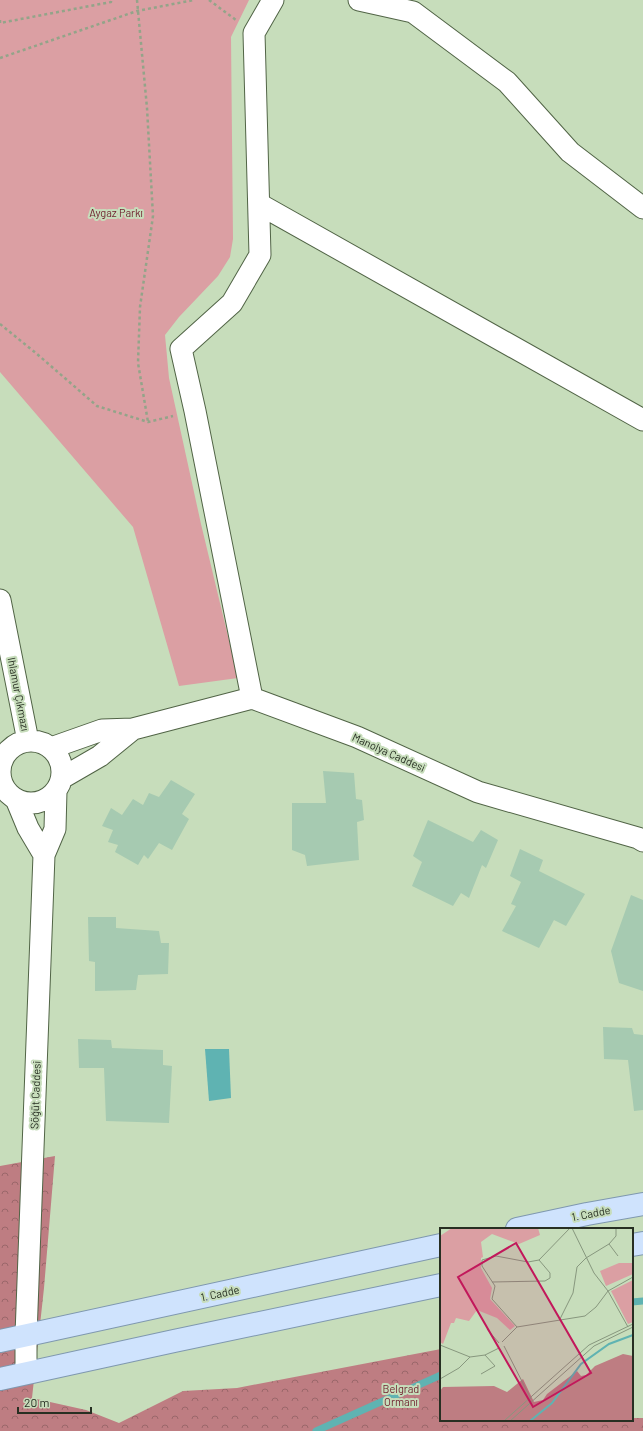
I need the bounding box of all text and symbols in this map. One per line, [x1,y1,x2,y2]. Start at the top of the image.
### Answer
park label: Aygaz Parkı [89,206,143,219]
street label: Ihlamur Çıkmazı [6,656,32,732]
street label: Manolya Caddesi [350,730,428,774]
street label: Söğüt Caddesi [27,1060,43,1129]
street label: 1. Cadde [571,1203,612,1223]
inset map [440,1228,633,1421]
street label: 1. Cadde [199,1283,241,1303]
park label: Belgrad Ormanı [383,1382,419,1408]
scale bar [18,1389,91,1415]
text: 20 m [24,1395,50,1409]

